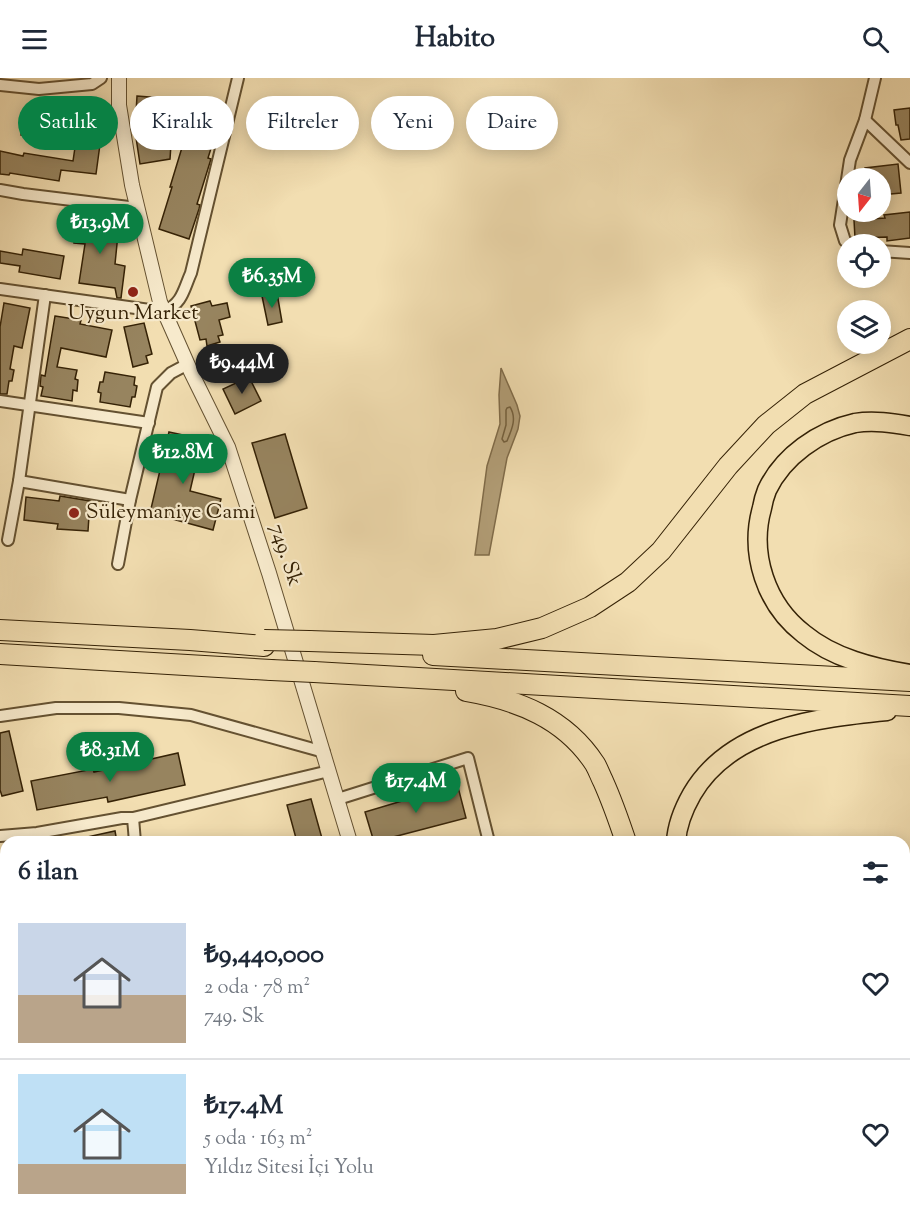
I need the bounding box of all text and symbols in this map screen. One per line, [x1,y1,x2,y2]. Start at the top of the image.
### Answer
text: Habito [415,20,495,59]
icon: menu [18,23,51,56]
icon: search [859,23,892,56]
chip: Satılık [18,96,118,150]
chip: Kiralık [130,96,234,150]
chip: Filtreler [246,96,359,150]
chip: Yeni [371,96,454,150]
chip: Daire [466,96,558,150]
north arrow [837,168,891,222]
map controls [837,168,891,354]
pin: ₺13.9M [51,204,149,255]
text: ₺13.9M [70,209,130,238]
button: locate [837,234,891,288]
pin: ₺6.35M [223,258,321,309]
text: ₺6.35M [242,263,302,292]
marker: Uygun Market [126,285,140,299]
place label: Uygun Market [68,299,198,329]
button: layers [837,300,891,354]
pin: ₺9.44M [193,344,291,395]
text: ₺9.44M [210,349,274,378]
pin: ₺12.8M [134,434,232,485]
text: ₺12.8M [153,439,213,468]
place label: Süleymaniye Cami [86,498,256,528]
marker: Süleymaniye Cami [67,506,81,520]
street label: 749. Sk [261,520,309,590]
pin: ₺8.31M [61,732,159,783]
text: ₺8.31M [80,737,140,766]
pin: ₺17.4M [367,763,465,814]
text: ₺17.4M [386,768,446,797]
text: 6 ilan [18,854,78,891]
icon: filters [859,856,892,889]
text: ₺9,440,000 [204,937,324,974]
icon: home [66,947,138,1019]
icon: heart [859,967,892,1000]
text: 2 oda · 78 m² [204,974,310,1003]
text: 749. Sk [204,1003,265,1032]
text: ₺17.4M [204,1088,283,1125]
icon: home [66,1098,138,1170]
icon: heart [859,1118,892,1151]
text: 5 oda · 163 m² [204,1125,312,1154]
text: Yıldız Sitesi İçi Yolu [204,1154,374,1183]

